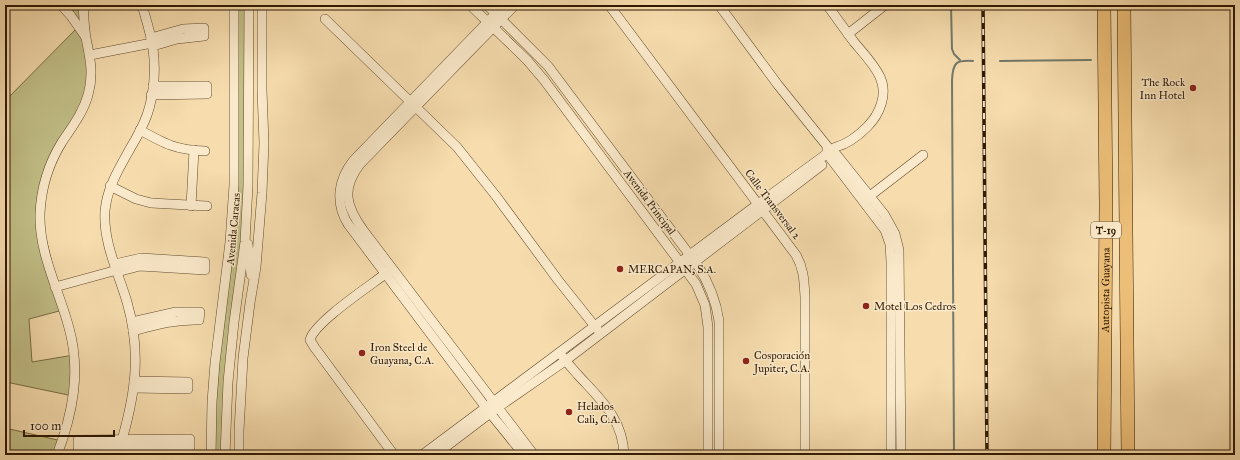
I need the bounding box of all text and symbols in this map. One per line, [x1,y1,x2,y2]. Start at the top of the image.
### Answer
place label: The Rock Inn Hotel [1140,76,1186,102]
marker: The Rock Inn Hotel [1188,83,1198,93]
street label: Avenida Principal [620,166,678,237]
street label: Calle Transversal 2 [742,167,804,242]
street label: Avenida Caracas [224,192,243,267]
road number: T-19 [1091,222,1121,238]
street label: Autopista Guayana [1099,247,1113,334]
place label: MERCAPAN, S.A. [628,263,716,276]
marker: MERCAPAN, S.A. [615,264,625,274]
place label: Motel Los Cedros [874,300,956,313]
marker: Motel Los Cedros [861,301,871,311]
place label: Iron Steel de Guayana, C.A. [370,341,434,367]
marker: Iron Steel de Guayana, C.A. [357,348,367,358]
place label: Cosporación Jupiter, C.A. [753,349,810,376]
marker: Cosporación Jupiter, C.A. [741,356,751,366]
place label: Helados Cali, C.A. [577,400,620,426]
marker: Helados Cali, C.A. [564,407,574,417]
scale bar [24,412,114,438]
text: 100 m [30,419,61,433]

